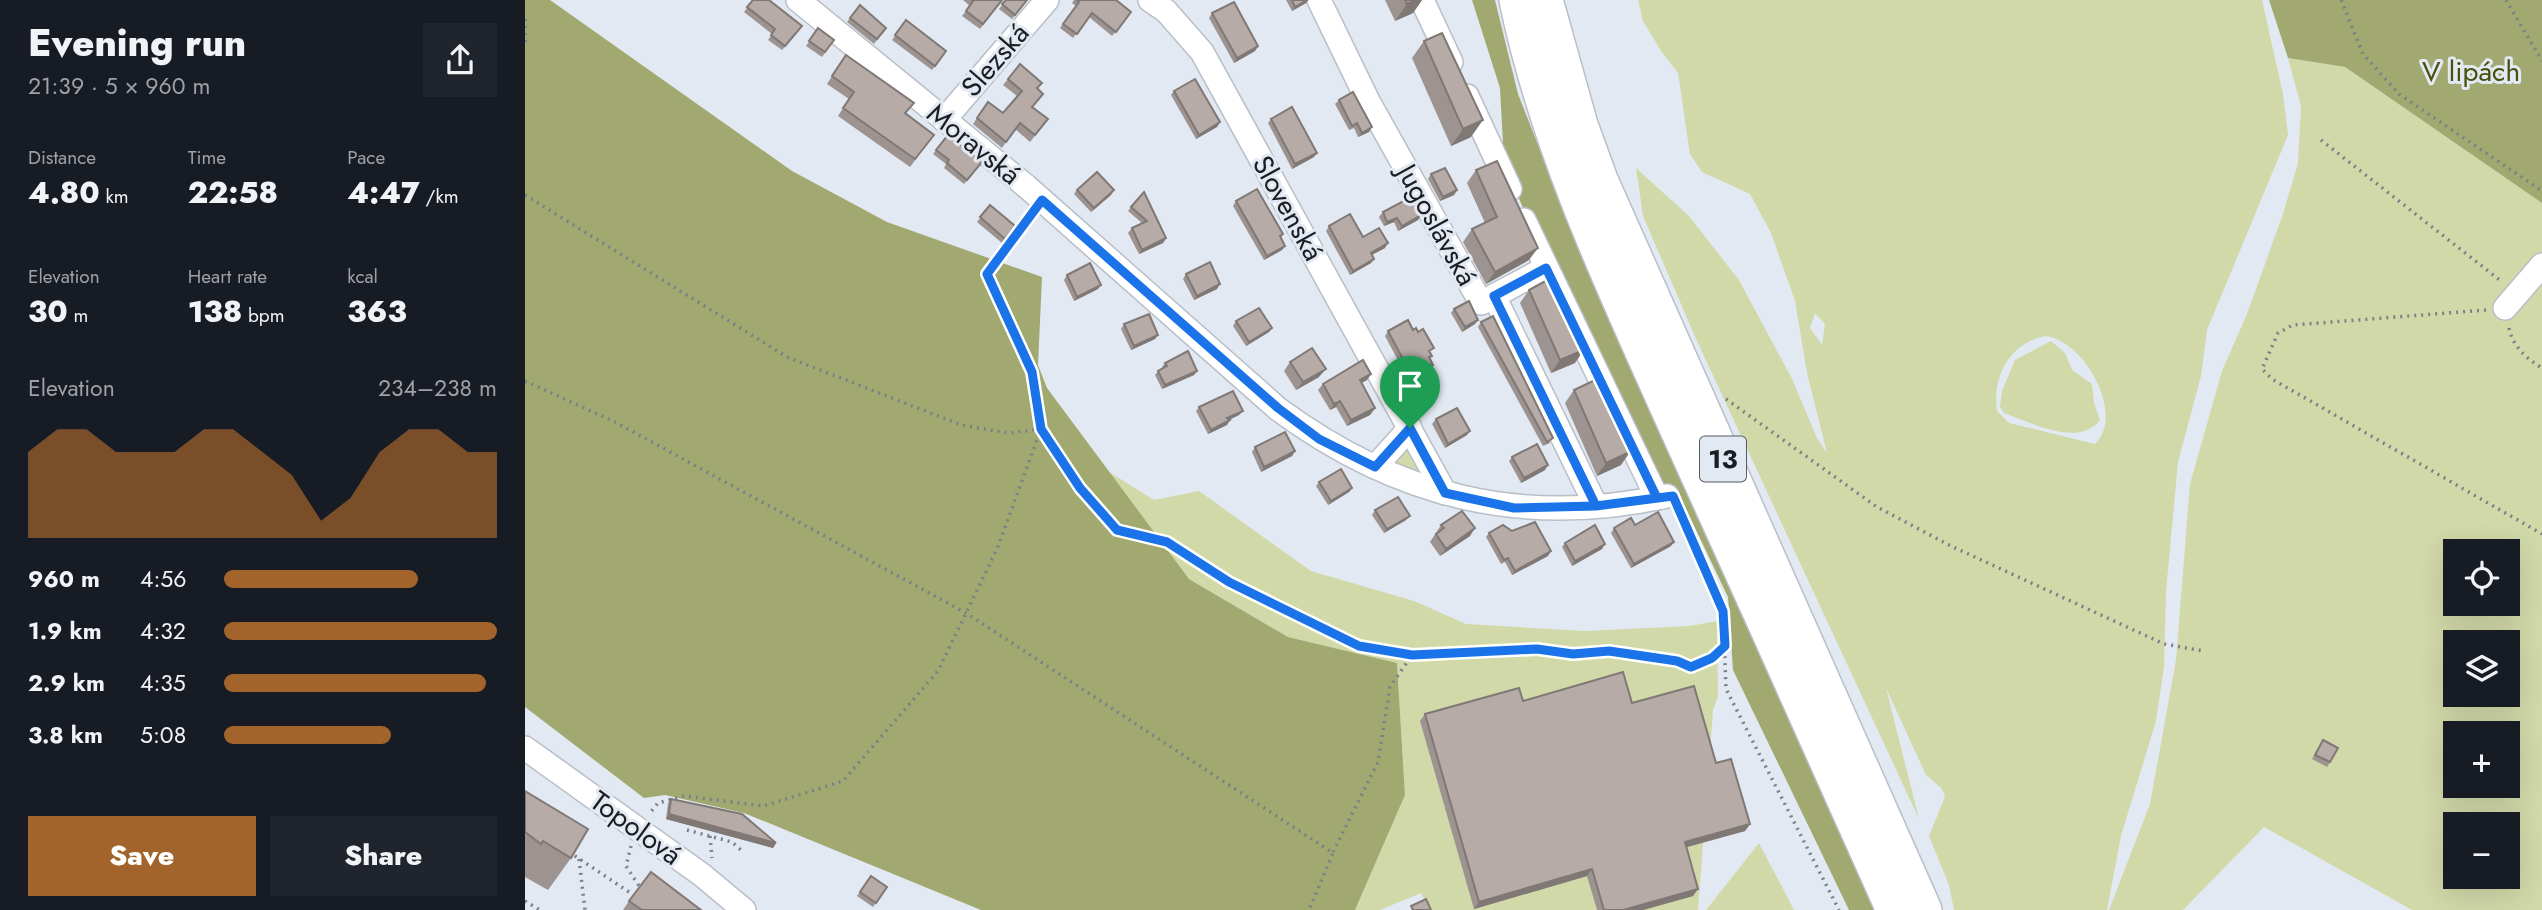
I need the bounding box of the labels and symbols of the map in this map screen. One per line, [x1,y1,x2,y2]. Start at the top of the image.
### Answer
street label: Slezská [951,14,1039,106]
park label: V lipách [2422,51,2520,92]
street label: Moravská [918,93,1030,195]
street label: Slovenská [1242,148,1334,268]
street label: Jugoslávská [1385,153,1487,293]
pin [1380,356,1440,428]
road number: 13 [1700,436,1746,481]
street label: Topolová [582,781,690,875]

